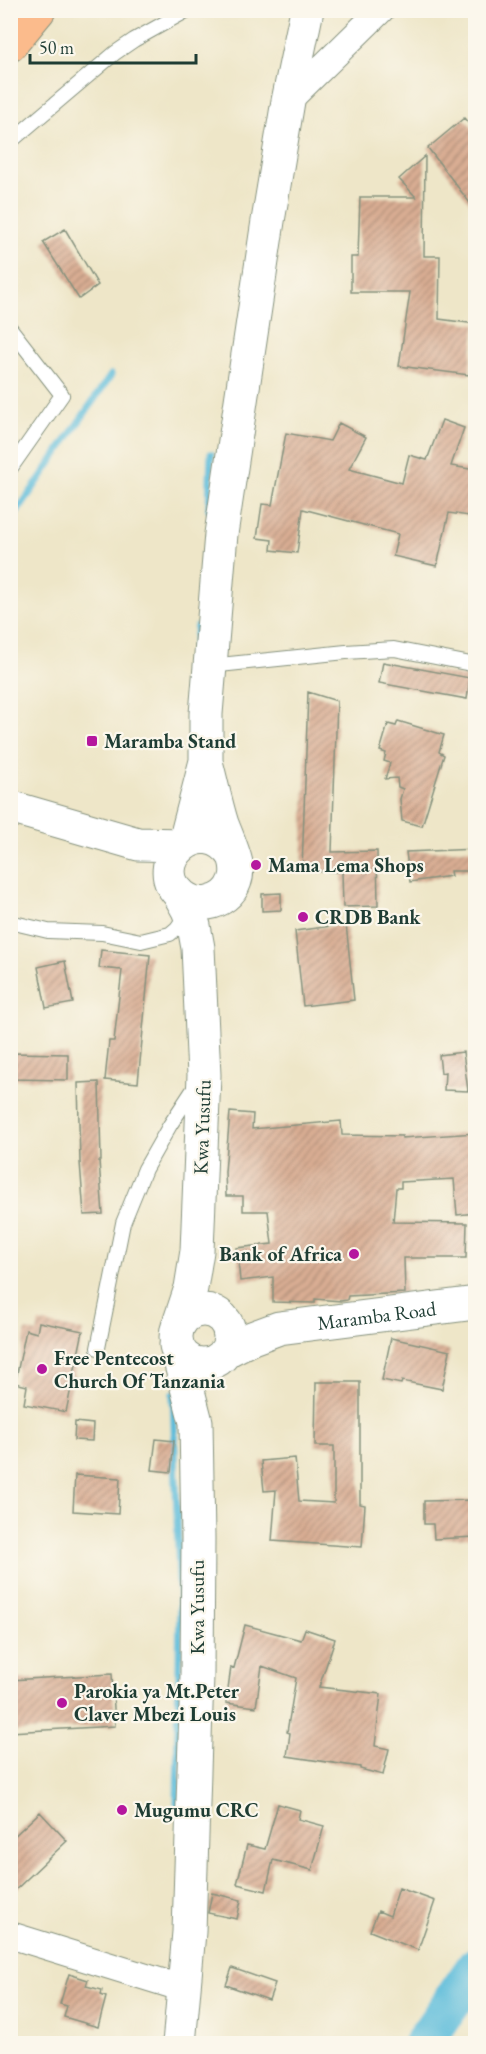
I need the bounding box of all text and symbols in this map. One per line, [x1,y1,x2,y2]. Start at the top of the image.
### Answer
scale bar [30,27,196,65]
text: 50 m [39,36,74,59]
place label: Maramba Stand [104,728,236,754]
marker: Maramba Stand [85,734,99,748]
place label: Mama Lema Shops [268,852,424,878]
marker: Mama Lema Shops [249,858,263,872]
place label: CRDB Bank [315,904,422,930]
marker: CRDB Bank [296,910,310,924]
street label: Kwa Yusufu [187,1079,217,1175]
place label: Bank of Africa [219,1241,342,1267]
marker: Bank of Africa [347,1247,361,1261]
street label: Maramba Road [316,1295,438,1336]
place label: Free Pentecost Church Of Tanzania [54,1345,225,1394]
marker: Free Pentecost Church Of Tanzania [35,1362,49,1376]
street label: Kwa Yusufu [184,1559,210,1655]
place label: Parokia ya Mt.Peter Claver Mbezi Louis [74,1678,240,1727]
marker: Parokia ya Mt.Peter Claver Mbezi Louis [55,1696,69,1710]
place label: Mugumu CRC [134,1797,259,1823]
marker: Mugumu CRC [115,1803,129,1817]

